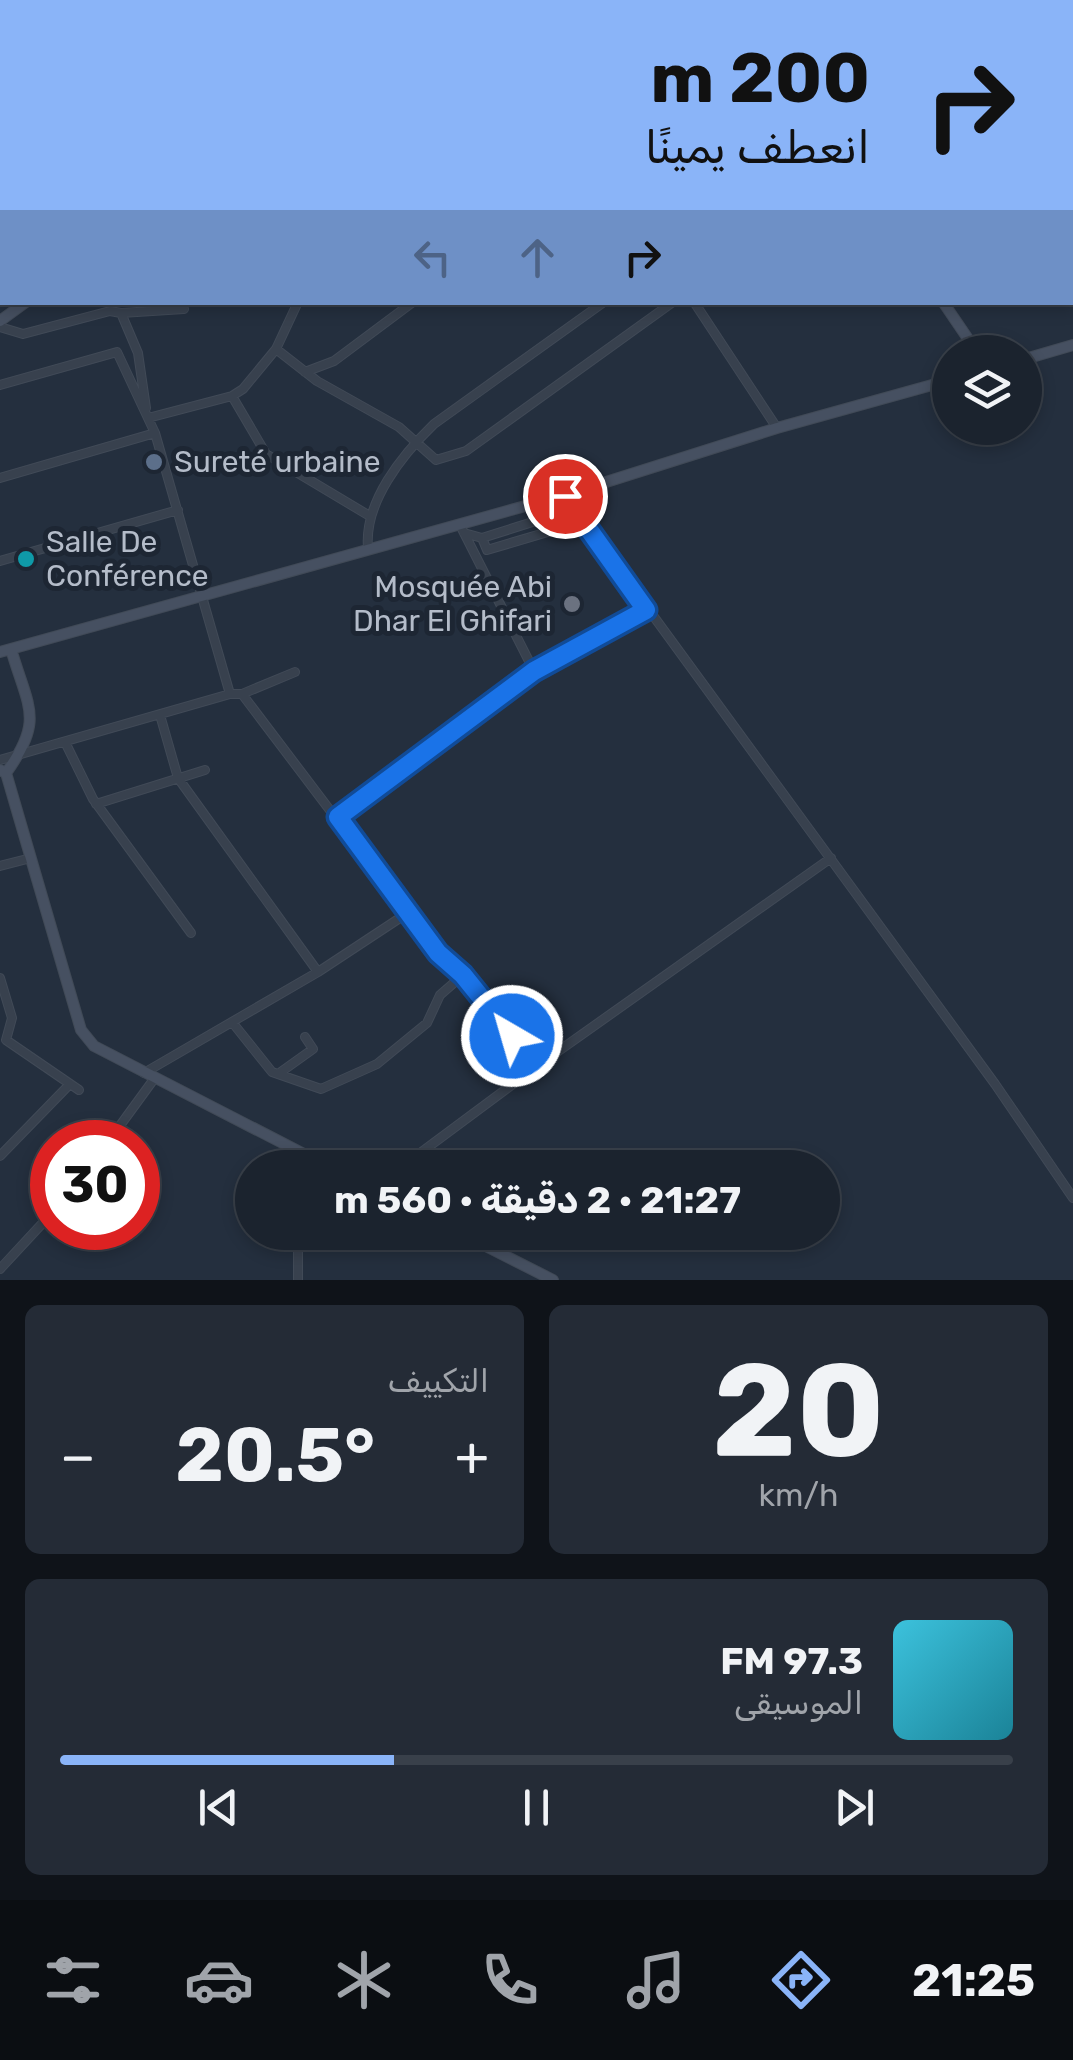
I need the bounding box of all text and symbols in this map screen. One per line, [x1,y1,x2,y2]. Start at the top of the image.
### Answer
text: 200 m [650,37,870,120]
icon: right [905,40,1035,170]
text: انعطف يمينًا [645,121,870,174]
icon: left [405,230,460,285]
icon: ahead [510,230,565,285]
icon: right [615,230,670,285]
map controls [932,335,1042,445]
button: layers [932,335,1042,445]
place label: Sureté urbaine [174,444,381,480]
marker: Sureté urbaine [143,451,165,473]
pin [523,454,608,539]
icon: arrive [538,469,593,524]
place label: Salle De Conférence [46,524,209,594]
marker: Salle De Conférence [15,548,37,570]
place label: Mosquée Abi Dhar El Ghifari [353,569,552,639]
marker: Mosquée Abi Dhar El Ghifari [561,593,583,615]
position arrow [460,984,564,1088]
speed limit sign: 30 [30,1120,160,1250]
text: 21:27 · 2 دقيقة · 560 m [334,1177,741,1223]
text: 20 [712,1333,885,1488]
text: التكييف [387,1362,489,1400]
text: 20.5° [175,1411,375,1500]
text: − [60,1424,96,1489]
text: + [455,1424,489,1489]
text: km/h [759,1476,838,1514]
text: 97.3 FM [720,1638,863,1684]
text: الموسيقى [734,1684,863,1722]
icon: previous [191,1780,246,1835]
icon: pause [509,1780,564,1835]
icon: next [827,1780,882,1835]
icon: filters [38,1945,108,2015]
icon: car [184,1945,254,2015]
icon: climate [329,1945,399,2015]
icon: phone [475,1945,545,2015]
icon: music [621,1945,691,2015]
icon: directions [766,1945,836,2015]
text: 21:25 [912,1954,1035,2007]

